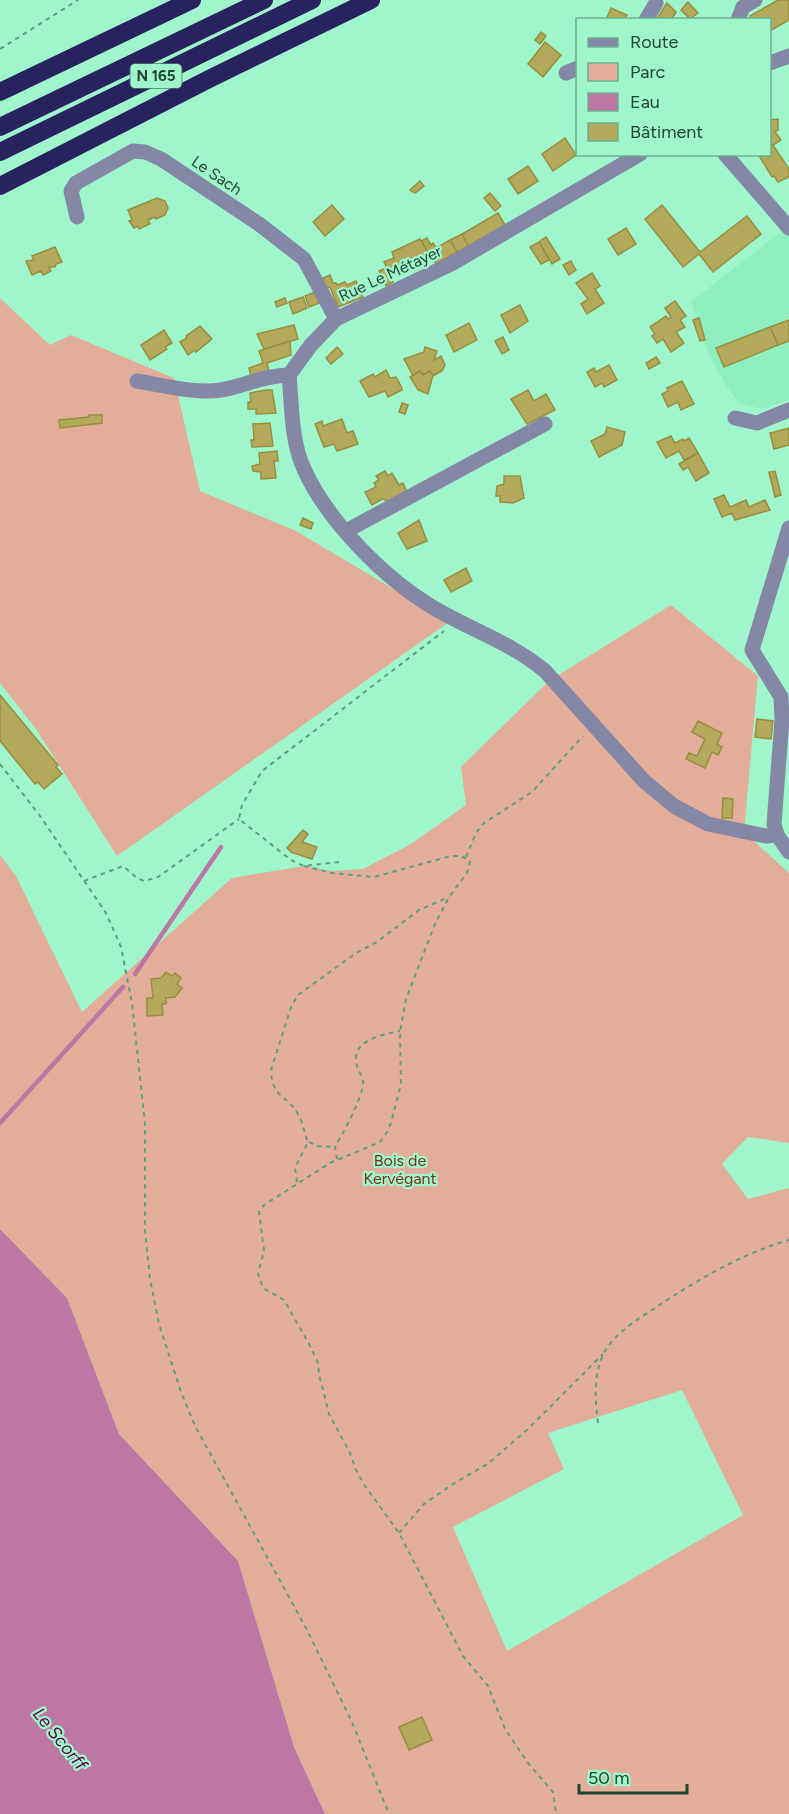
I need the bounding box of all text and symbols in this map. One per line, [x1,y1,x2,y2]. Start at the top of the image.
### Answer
legend [576,18,771,156]
text: Route [630,31,679,53]
text: Parc [630,61,666,83]
road number: N 165 [130,64,182,88]
text: Eau [630,91,660,113]
text: Bâtiment [630,121,703,143]
street label: Le Sach [188,152,246,199]
street label: Rue Le Métayer [336,241,445,306]
park label: Bois de Kervégant [363,1151,437,1188]
water label: Le Scorff [28,1703,93,1776]
scale bar [579,1757,687,1795]
text: 50 m [588,1767,630,1789]

